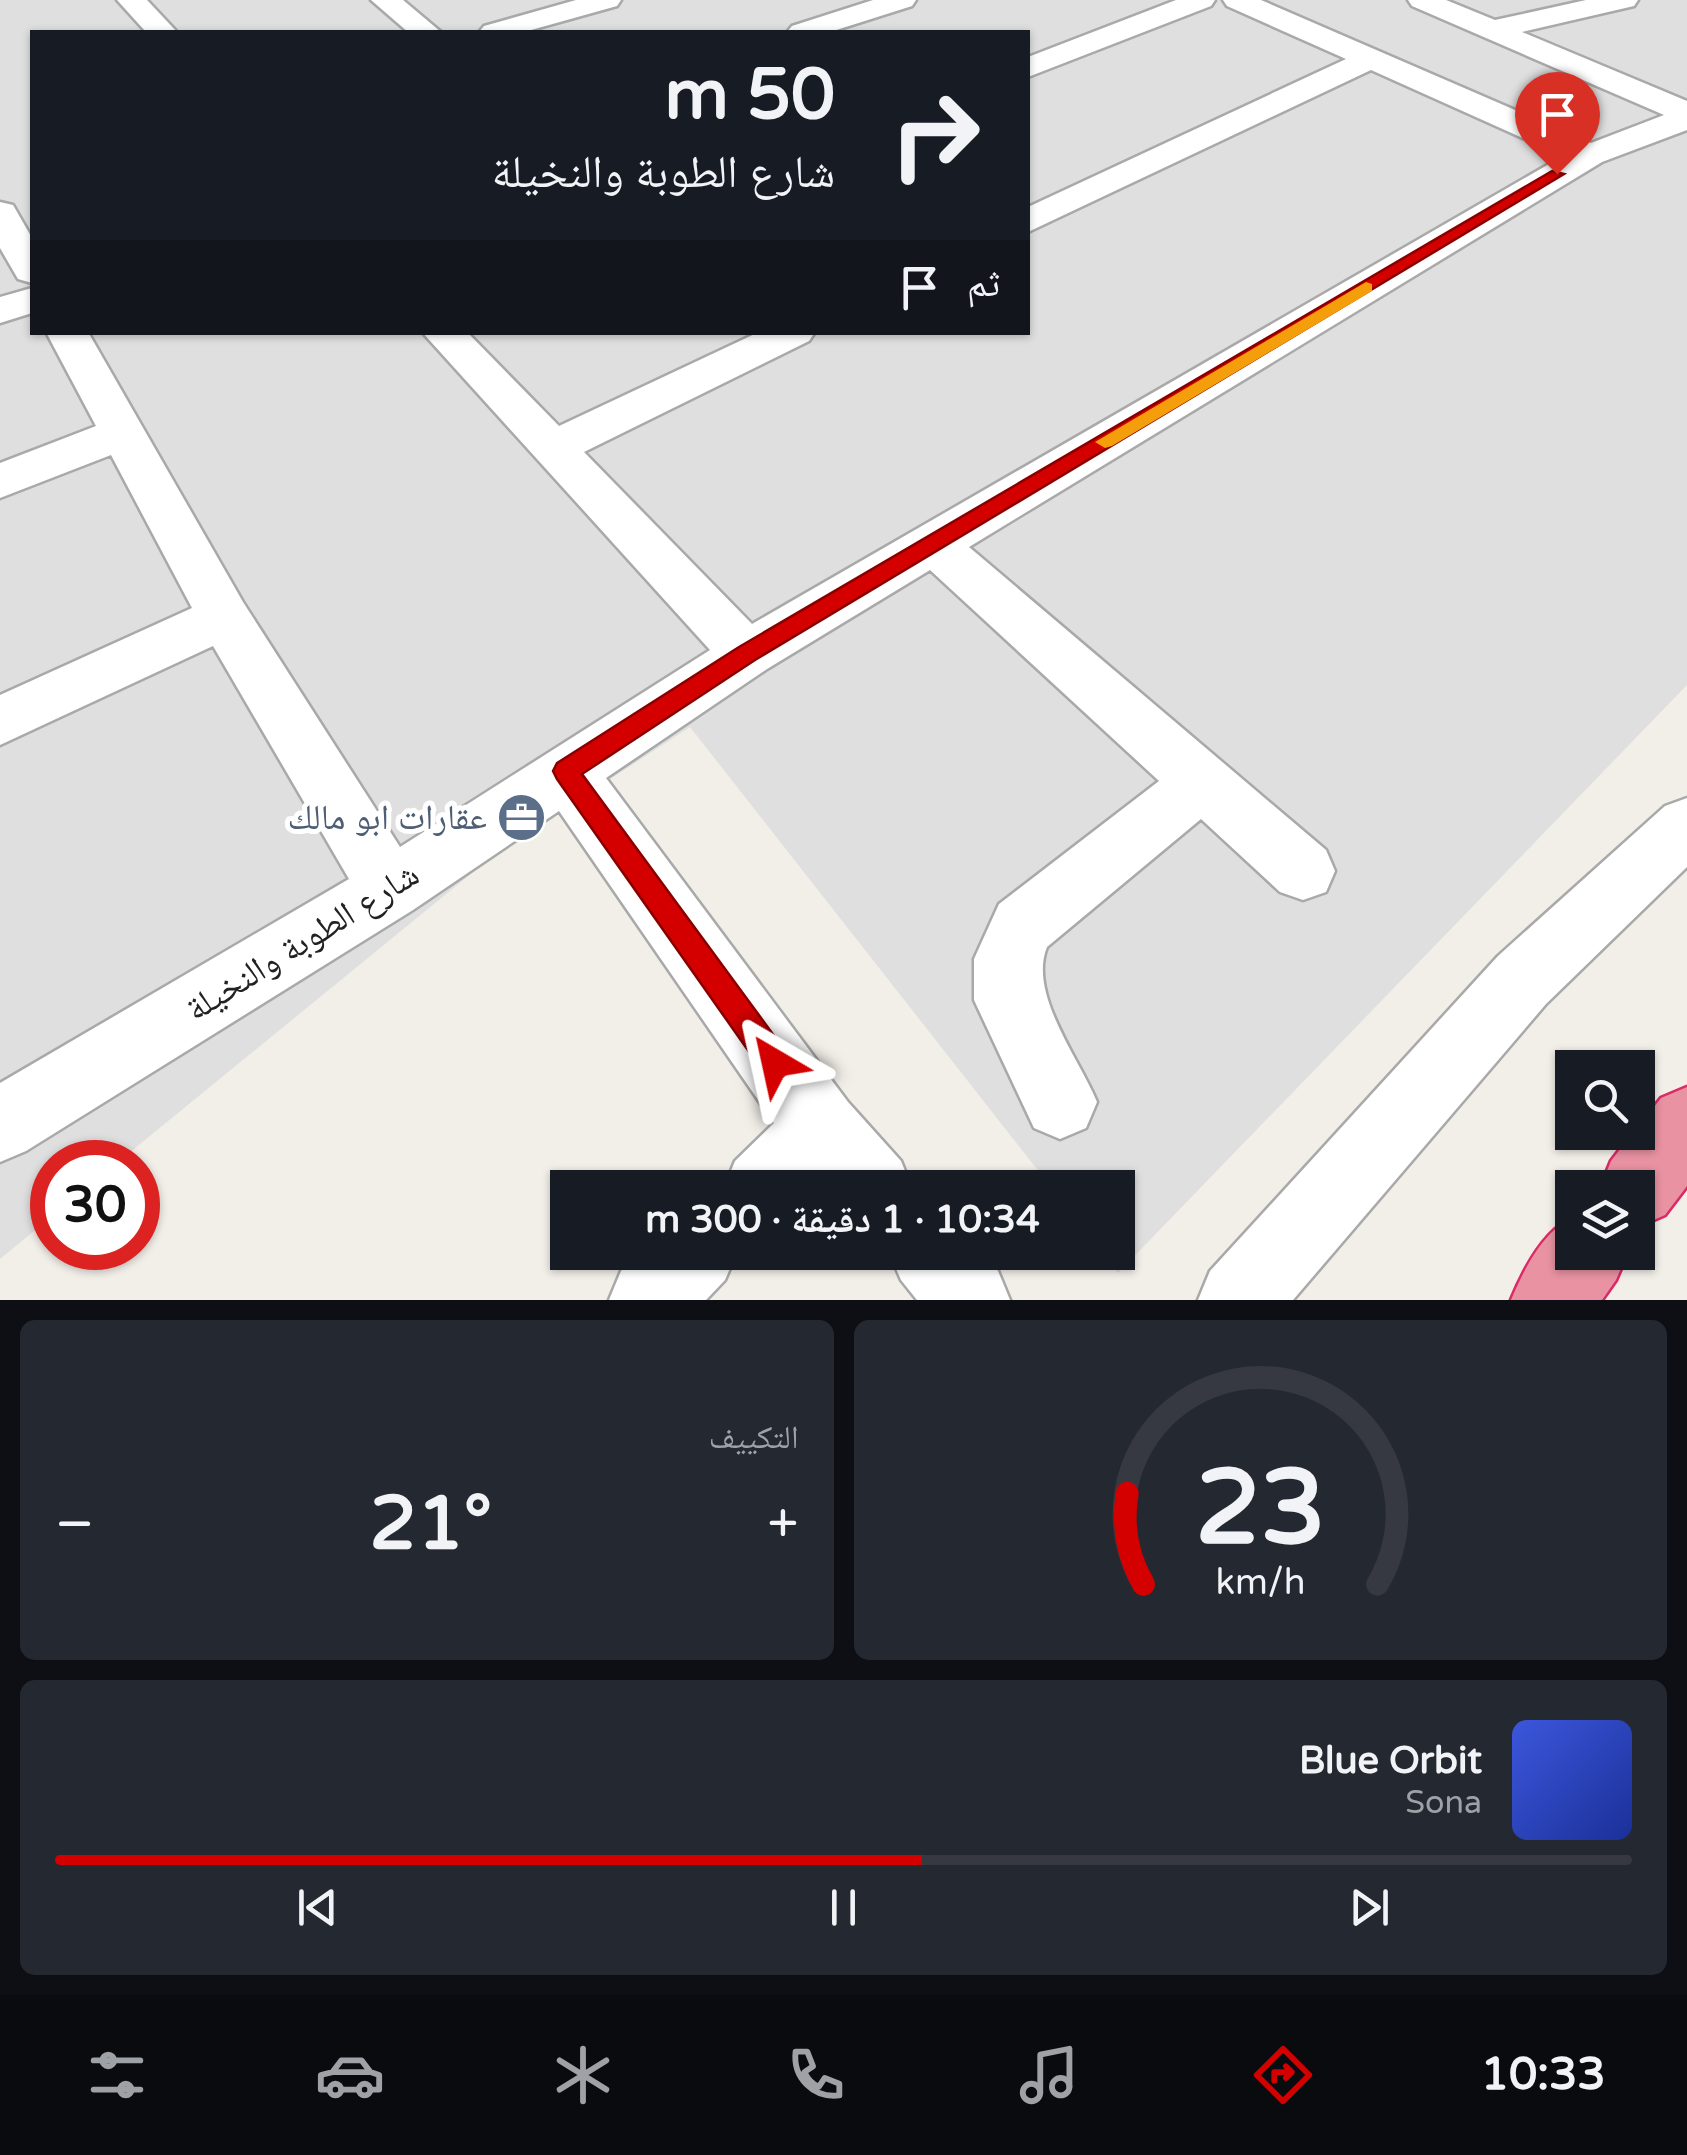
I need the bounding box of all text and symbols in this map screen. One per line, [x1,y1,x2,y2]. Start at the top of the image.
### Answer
text: 50 m [665,54,835,138]
icon: right [870,70,1000,200]
pin [1515,72,1600,175]
icon: arrive [1530,87,1585,142]
text: شارع الطوبة والنخيلة [492,146,835,200]
icon: arrive [892,260,947,315]
text: ثم [967,261,1000,307]
office icon: عقارات ابو مالك [496,791,548,843]
place label: عقارات ابو مالك [288,797,487,839]
street label: شارع الطوبة والنخيلة [178,853,427,1030]
position arrow [723,1011,827,1115]
map controls [1555,1050,1655,1270]
button: search [1555,1050,1655,1150]
speed limit sign: 30 [30,1140,160,1270]
button: layers [1555,1170,1655,1270]
text: 10:34 · 1 دقيقة · 300 m [645,1197,1040,1243]
text: التكييف [709,1419,799,1457]
text: 23 [1195,1447,1326,1572]
text: 21° [370,1479,492,1569]
text: − [55,1492,94,1558]
text: + [768,1492,799,1558]
text: km/h [1215,1561,1305,1604]
text: Blue Orbit [1299,1738,1482,1784]
text: Sona [1405,1784,1482,1822]
icon: previous [290,1880,345,1935]
icon: pause [816,1880,871,1935]
icon: next [1342,1880,1397,1935]
icon: filters [82,2040,152,2110]
icon: car [315,2040,385,2110]
icon: climate [548,2040,618,2110]
icon: phone [781,2040,851,2110]
icon: music [1014,2040,1084,2110]
icon: directions [1248,2040,1318,2110]
text: 10:33 [1481,2048,1605,2102]

